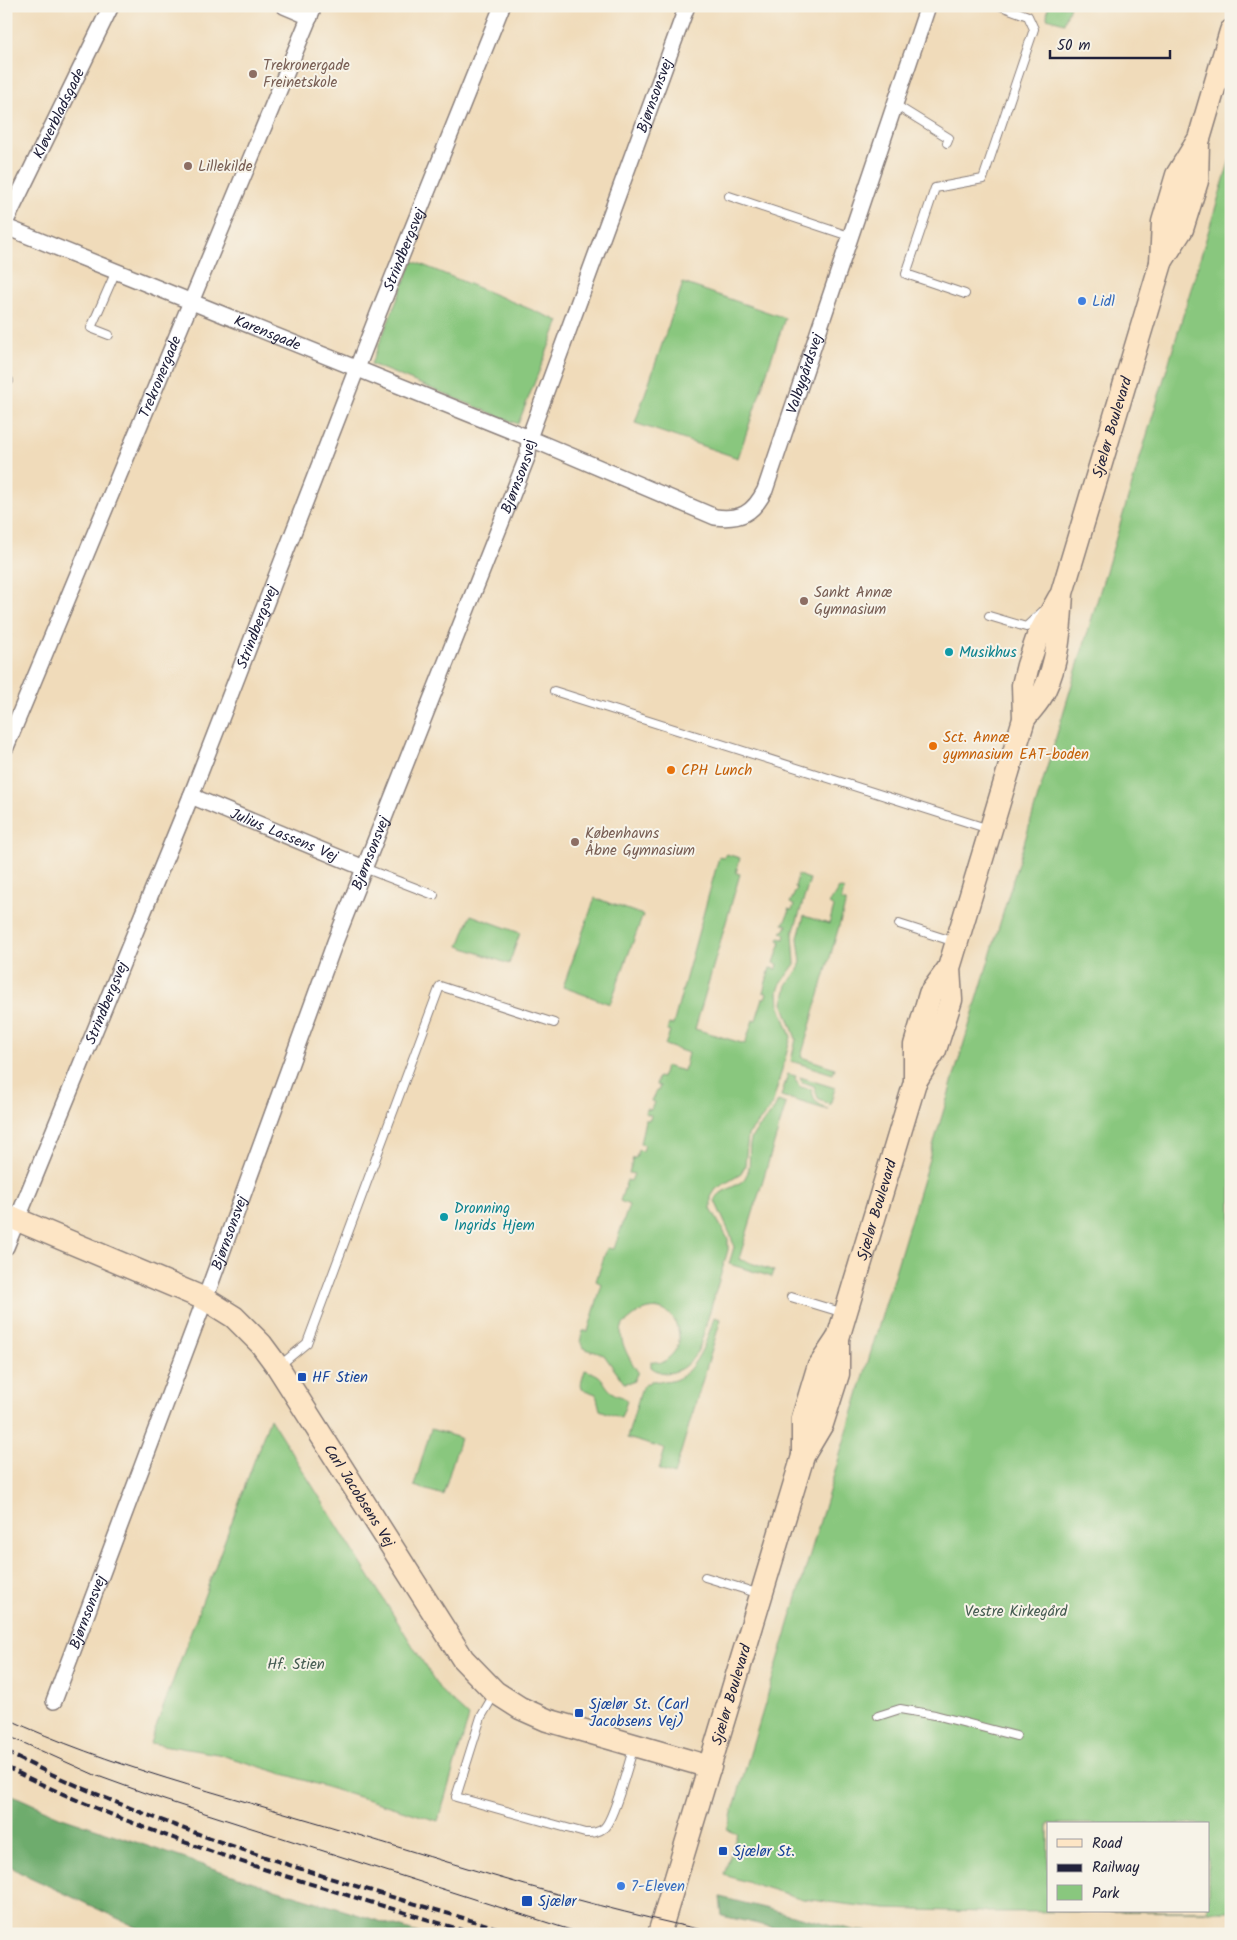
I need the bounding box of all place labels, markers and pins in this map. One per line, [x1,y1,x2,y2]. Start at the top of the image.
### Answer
place label: Trekronergade Freinetskole [263,54,350,95]
marker: Trekronergade Freinetskole [247,68,259,80]
place label: Lillekilde [198,155,253,179]
marker: Lillekilde [182,160,194,172]
place label: Lidl [1092,290,1115,314]
marker: Lidl [1076,295,1088,307]
place label: Sankt Annæ Gymnasium [814,581,892,622]
marker: Sankt Annæ Gymnasium [798,595,810,607]
place label: Musikhus [959,641,1017,665]
marker: Musikhus [943,646,955,658]
place label: Sct. Annæ gymnasium EAT-boden [942,726,1089,767]
marker: Sct. Annæ gymnasium EAT-boden [927,740,939,752]
place label: CPH Lunch [681,759,752,783]
marker: CPH Lunch [665,764,677,776]
place label: Københavns Åbne Gymnasium [585,822,695,863]
marker: Københavns Åbne Gymnasium [569,836,581,848]
place label: Dronning Ingrids Hjem [454,1197,535,1238]
marker: Dronning Ingrids Hjem [438,1211,450,1223]
place label: HF Stien [312,1366,368,1390]
marker: HF Stien [296,1371,308,1383]
place label: Sjælør St. (Carl Jacobsens Vej) [589,1693,689,1734]
marker: Sjælør St. (Carl Jacobsens Vej) [573,1707,585,1719]
place label: Sjælør St. [733,1840,795,1864]
marker: Sjælør St. [717,1845,729,1857]
place label: 7-Eleven [631,1875,685,1899]
marker: 7-Eleven [615,1880,627,1892]
place label: Sjælør [538,1890,577,1914]
marker: Sjælør [520,1894,534,1908]

